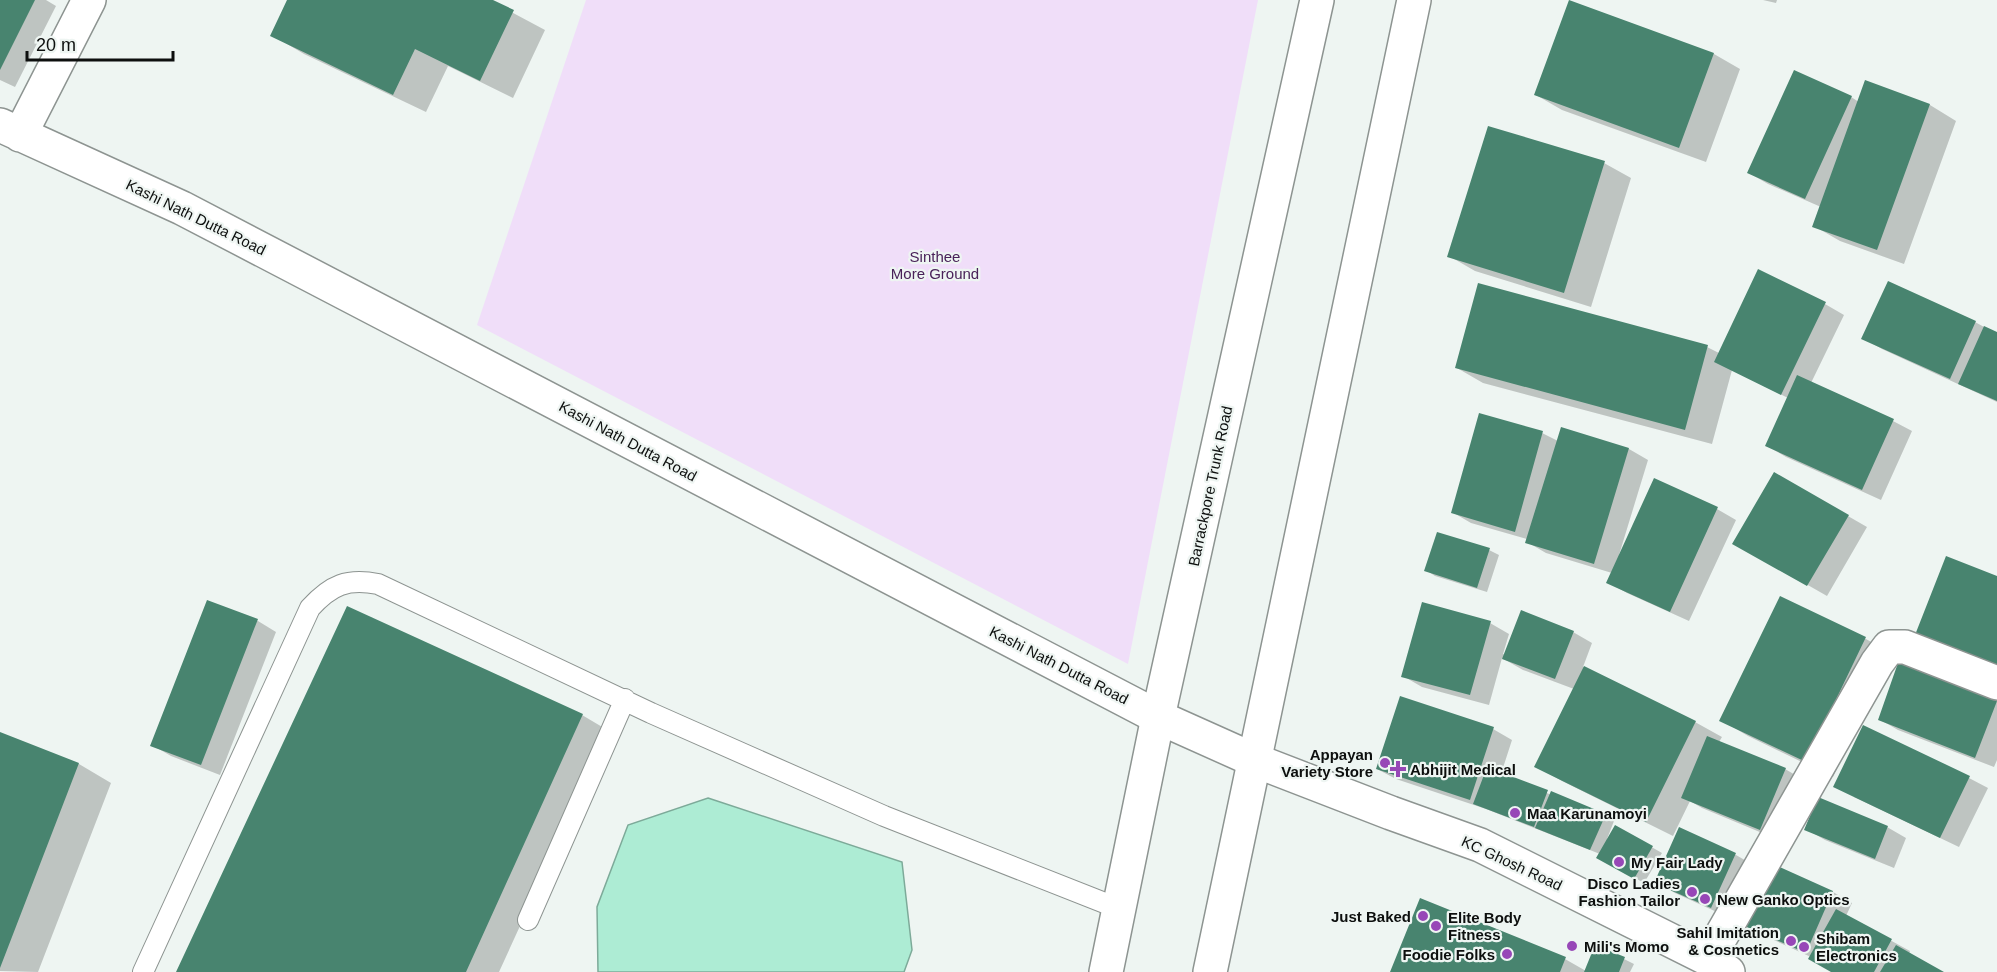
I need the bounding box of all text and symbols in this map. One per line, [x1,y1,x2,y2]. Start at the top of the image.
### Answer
scale bar [27,24,172,62]
text: 20 m [36,35,76,55]
street label: Kashi Nath Dutta Road [123,176,269,258]
park label: Sinthee More Ground [891,248,979,282]
street label: Kashi Nath Dutta Road [556,397,700,485]
street label: Barrackpore Trunk Road [1185,404,1235,568]
street label: Kashi Nath Dutta Road [987,623,1131,707]
place label: Appayan Variety Store [1281,746,1373,780]
marker: Appayan Variety Store [1378,756,1392,770]
place label: Abhijit Medical [1410,761,1516,778]
marker: Abhijit Medical [1391,762,1405,776]
place label: Maa Karunamoyi [1527,805,1647,822]
marker: Maa Karunamoyi [1508,806,1522,820]
street label: KC Ghosh Road [1459,832,1565,894]
place label: My Fair Lady [1631,854,1723,871]
marker: My Fair Lady [1612,855,1626,869]
place label: Disco Ladies Fashion Tailor [1579,875,1680,909]
marker: Disco Ladies Fashion Tailor [1685,885,1699,899]
place label: New Ganko Optics [1717,891,1850,908]
marker: New Ganko Optics [1698,892,1712,906]
place label: Just Baked [1331,908,1411,925]
marker: Just Baked [1416,909,1430,923]
place label: Elite Body Fitness [1448,909,1522,943]
marker: Elite Body Fitness [1429,919,1443,933]
place label: Sahil Imitation & Cosmetics [1676,924,1779,958]
place label: Shibam Electronics [1816,930,1897,964]
marker: Sahil Imitation & Cosmetics [1784,934,1798,948]
place label: Mili's Momo [1584,938,1669,955]
marker: Mili's Momo [1565,939,1579,953]
marker: Shibam Electronics [1797,940,1811,954]
place label: Foodie Folks [1402,946,1495,963]
marker: Foodie Folks [1500,947,1514,961]

